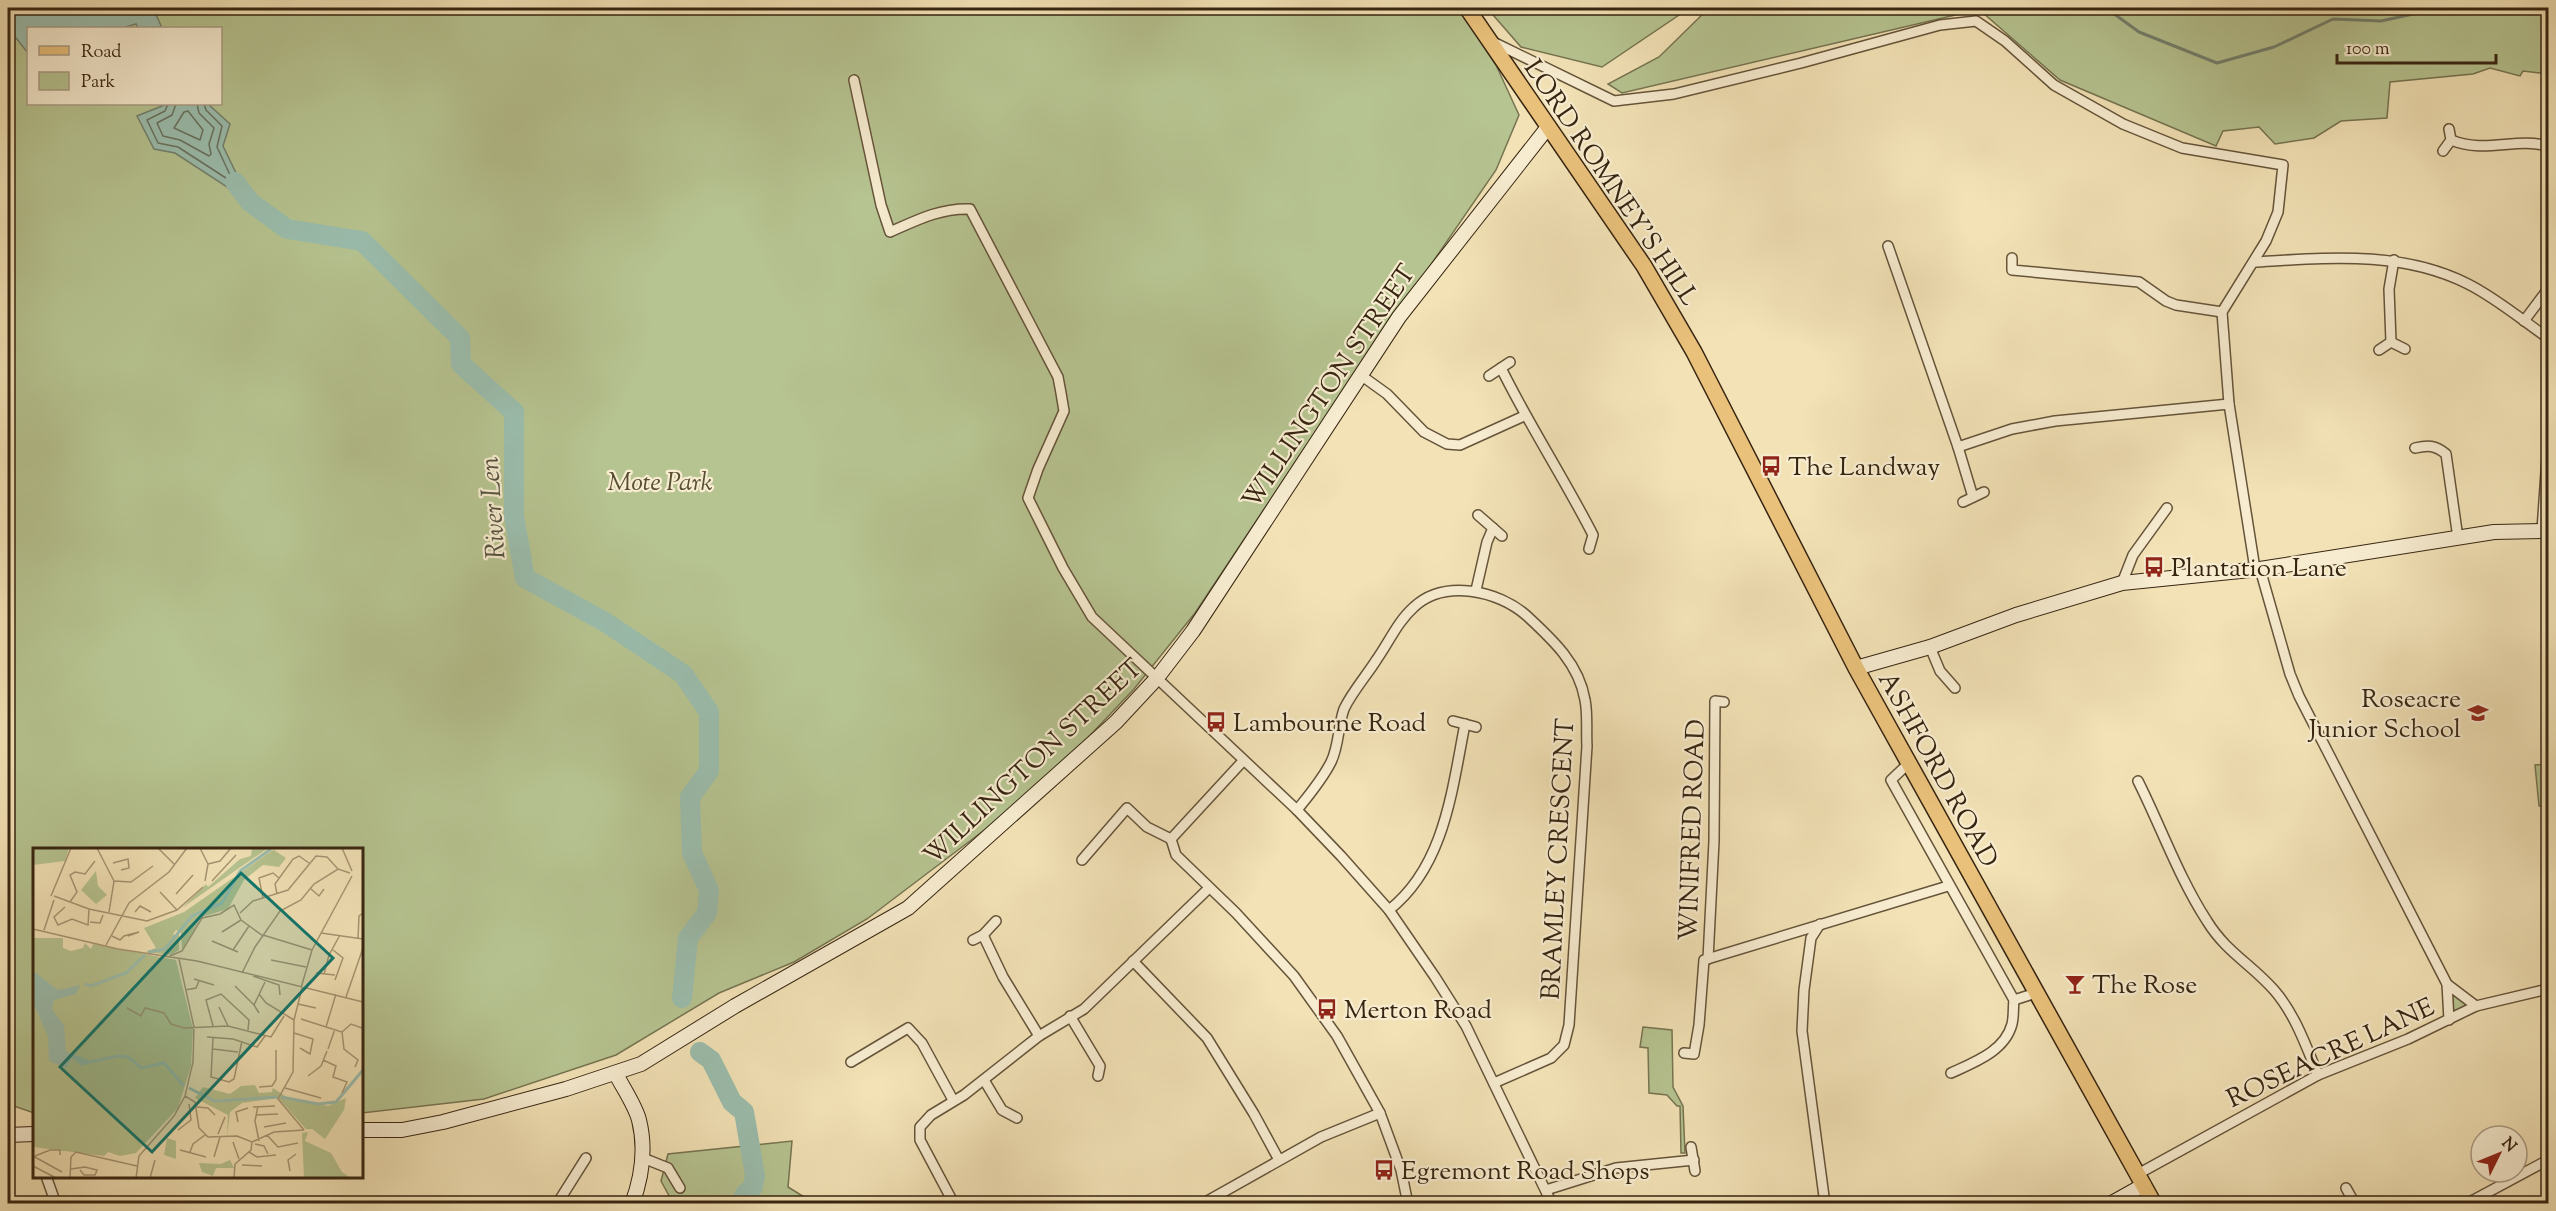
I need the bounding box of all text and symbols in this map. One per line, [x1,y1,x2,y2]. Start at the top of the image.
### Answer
legend [27,27,222,105]
scale bar [2337,27,2496,65]
text: 100 m [2346,37,2390,63]
text: Road [81,40,121,66]
street label: LORD ROMNEY'S HILL [1514,53,1706,314]
text: Park [81,70,116,96]
street label: WILLINGTON STREET [1234,258,1426,517]
place label: The Landway [1788,450,1940,487]
bus stop icon: The Landway [1759,454,1783,478]
water label: River Len [471,455,518,560]
park label: Mote Park [608,465,713,502]
place label: Plantation Lane [2171,551,2347,588]
bus stop icon: Plantation Lane [2142,555,2166,579]
street label: WILLINGTON STREET [916,651,1152,874]
street label: ASHFORD ROAD [1868,666,2006,875]
place label: Roseacre Junior School [2307,682,2461,749]
school or university icon: Roseacre Junior School [2466,701,2490,725]
place label: Lambourne Road [1233,706,1427,743]
bus stop icon: Lambourne Road [1204,710,1228,734]
street label: BRAMLEY CRESCENT [1534,717,1585,1001]
street label: WINIFRED ROAD [1671,718,1716,942]
inset map [33,848,363,1178]
place label: The Rose [2092,968,2197,1005]
bar icon: The Rose [2063,972,2087,996]
street label: ROSEACRE LANE [2221,990,2441,1119]
place label: Merton Road [1344,993,1492,1030]
bus stop icon: Merton Road [1315,997,1339,1021]
north arrow [2469,1124,2529,1184]
text: N [2495,1133,2521,1158]
place label: Egremont Road Shops [1401,1154,1649,1191]
bus stop icon: Egremont Road Shops [1372,1158,1396,1182]

